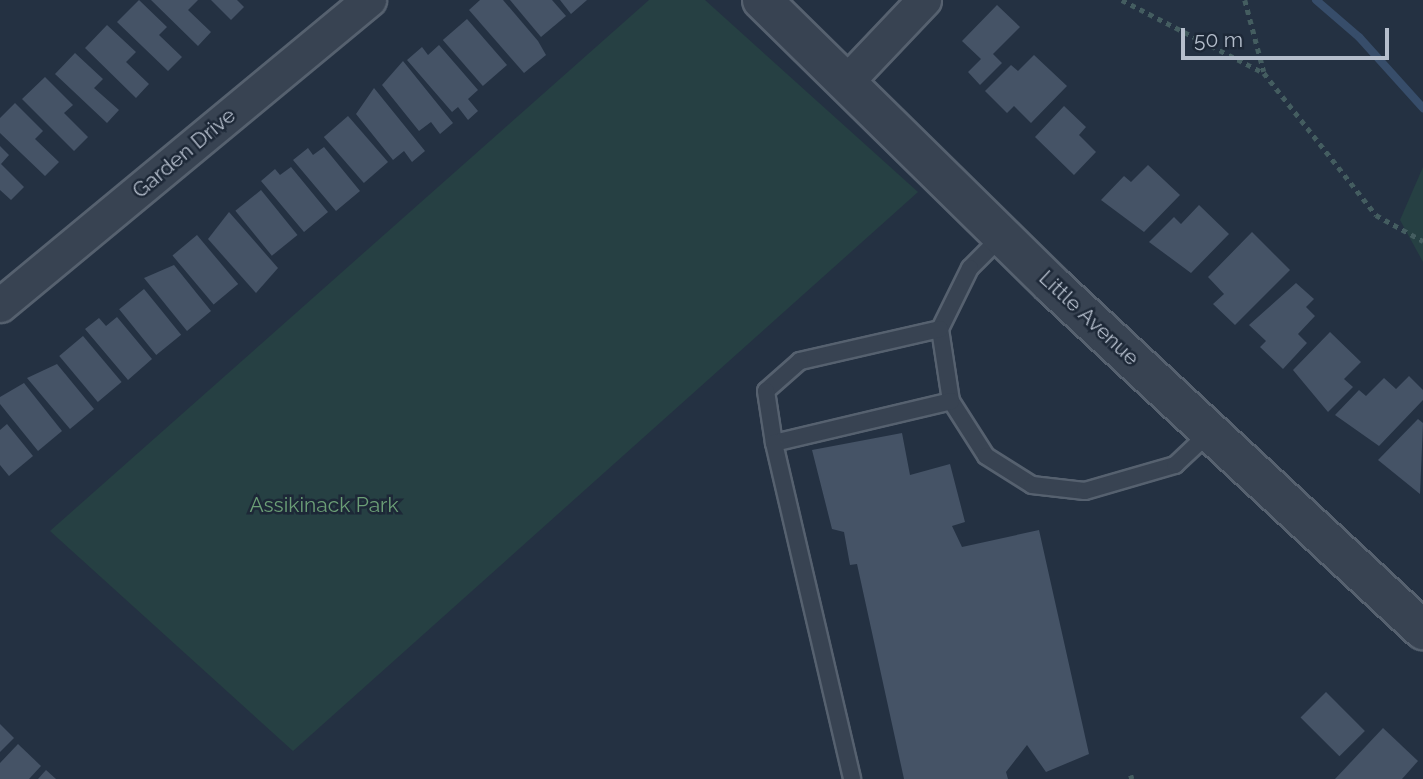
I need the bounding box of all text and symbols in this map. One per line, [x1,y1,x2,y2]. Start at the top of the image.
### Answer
scale bar [1185,14,1393,58]
text: 50 m [1194,27,1243,52]
street label: Garden Drive [127,103,241,203]
street label: Little Avenue [1034,265,1144,371]
park label: Assikinack Park [249,492,399,518]

